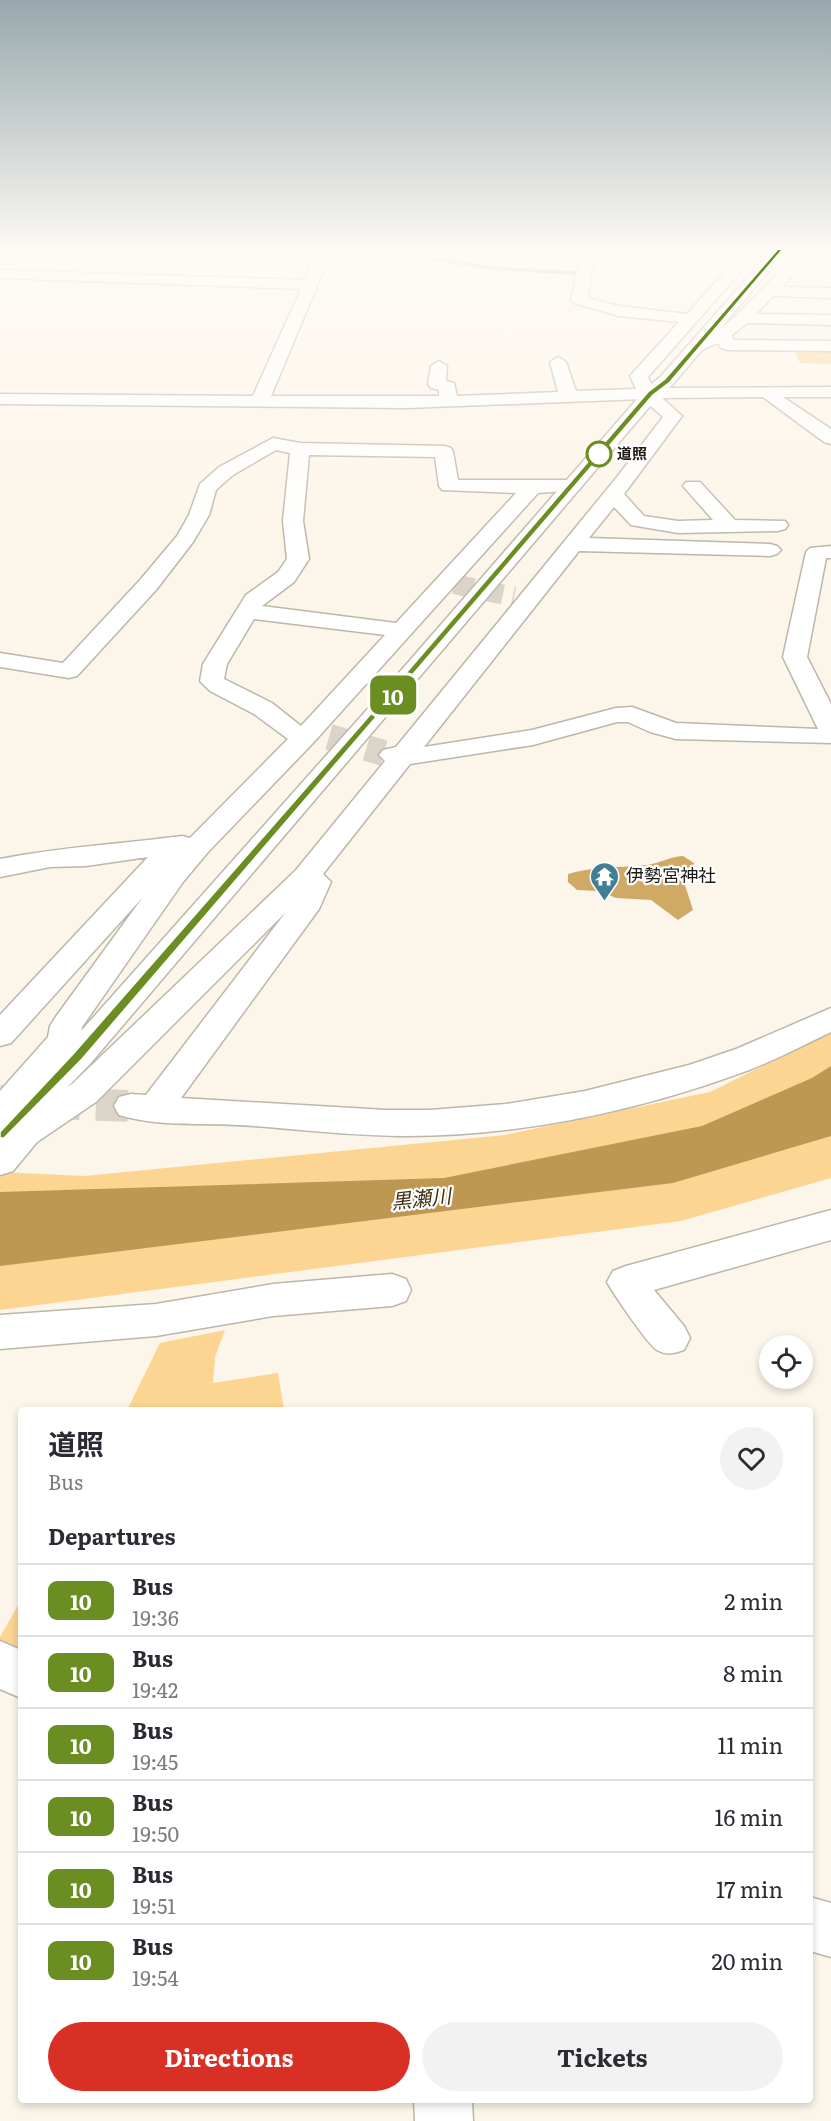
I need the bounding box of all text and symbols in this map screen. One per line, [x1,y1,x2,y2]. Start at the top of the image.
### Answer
marker: 道照 [586,441,612,467]
place label: 道照 [617,441,647,464]
line badge: 10 [366,676,420,714]
text: 10 [382,680,404,711]
temple icon: 伊勢宮神社 [589,860,621,902]
place label: 伊勢宮神社 [626,861,716,888]
water label: 黒瀬川 [389,1179,454,1215]
map controls [759,1335,813,1389]
button: locate [759,1335,813,1389]
text: 道照 [48,1422,104,1464]
button: heart [720,1427,783,1490]
text: Bus [48,1466,83,1496]
text: Departures [48,1519,175,1552]
text: Bus [132,1569,173,1602]
text: 2 min [724,1584,783,1617]
text: 10 [70,1585,92,1616]
text: 19:36 [132,1602,179,1632]
text: Bus [132,1641,173,1674]
text: 8 min [723,1656,783,1689]
text: 10 [70,1657,92,1688]
text: 19:42 [132,1674,178,1704]
text: Bus [132,1713,173,1746]
text: 11 min [717,1728,783,1761]
text: 10 [70,1729,92,1760]
text: 19:45 [132,1746,178,1776]
text: Bus [132,1785,173,1818]
text: 16 min [715,1800,783,1833]
text: 10 [70,1801,92,1832]
text: 19:50 [132,1818,179,1848]
text: Bus [132,1857,173,1890]
text: 17 min [716,1872,783,1905]
text: 10 [70,1873,92,1904]
text: 19:51 [132,1890,176,1920]
text: Bus [132,1929,173,1962]
text: 20 min [711,1944,783,1977]
text: 10 [70,1945,92,1976]
text: 19:54 [132,1962,178,1992]
button: Directions [48,2022,410,2091]
button: Tickets [422,2022,783,2091]

